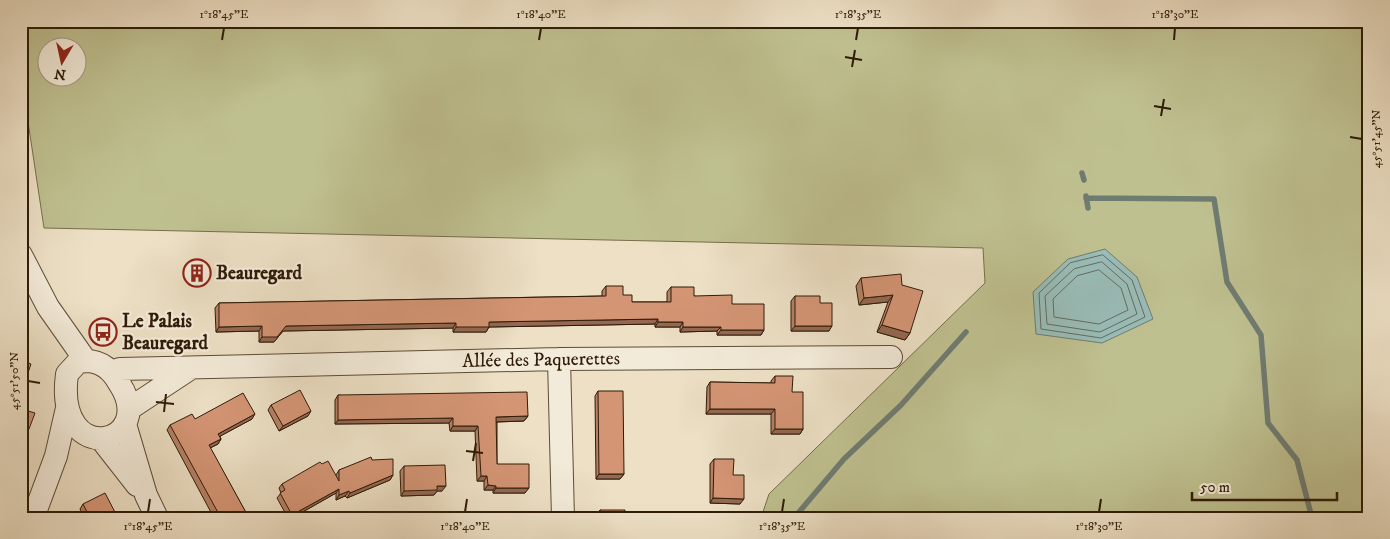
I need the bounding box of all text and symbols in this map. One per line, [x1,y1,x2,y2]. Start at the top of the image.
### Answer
text: 1°18'45"E [200,7,249,22]
text: 1°18'40"E [516,7,566,22]
text: 1°18'35"E [835,7,882,22]
text: 1°18'30"E [1151,7,1199,22]
north arrow [38,38,88,88]
text: N [53,64,67,84]
text: 45°51'45"N [1369,110,1384,168]
building icon: Beauregard [182,258,212,288]
place label: Beauregard [216,262,302,285]
place label: Le Palais Beauregard [122,310,208,355]
bus stop icon: Le Palais Beauregard [88,317,118,347]
street label: Allée des Paquerettes [462,347,620,374]
text: 45°51'50"N [7,352,22,410]
scale bar [1192,469,1338,501]
text: 50 m [1200,478,1230,497]
text: 1°18'45"E [124,519,173,534]
text: 1°18'40"E [440,519,490,534]
text: 1°18'35"E [759,519,806,534]
text: 1°18'30"E [1075,519,1123,534]

